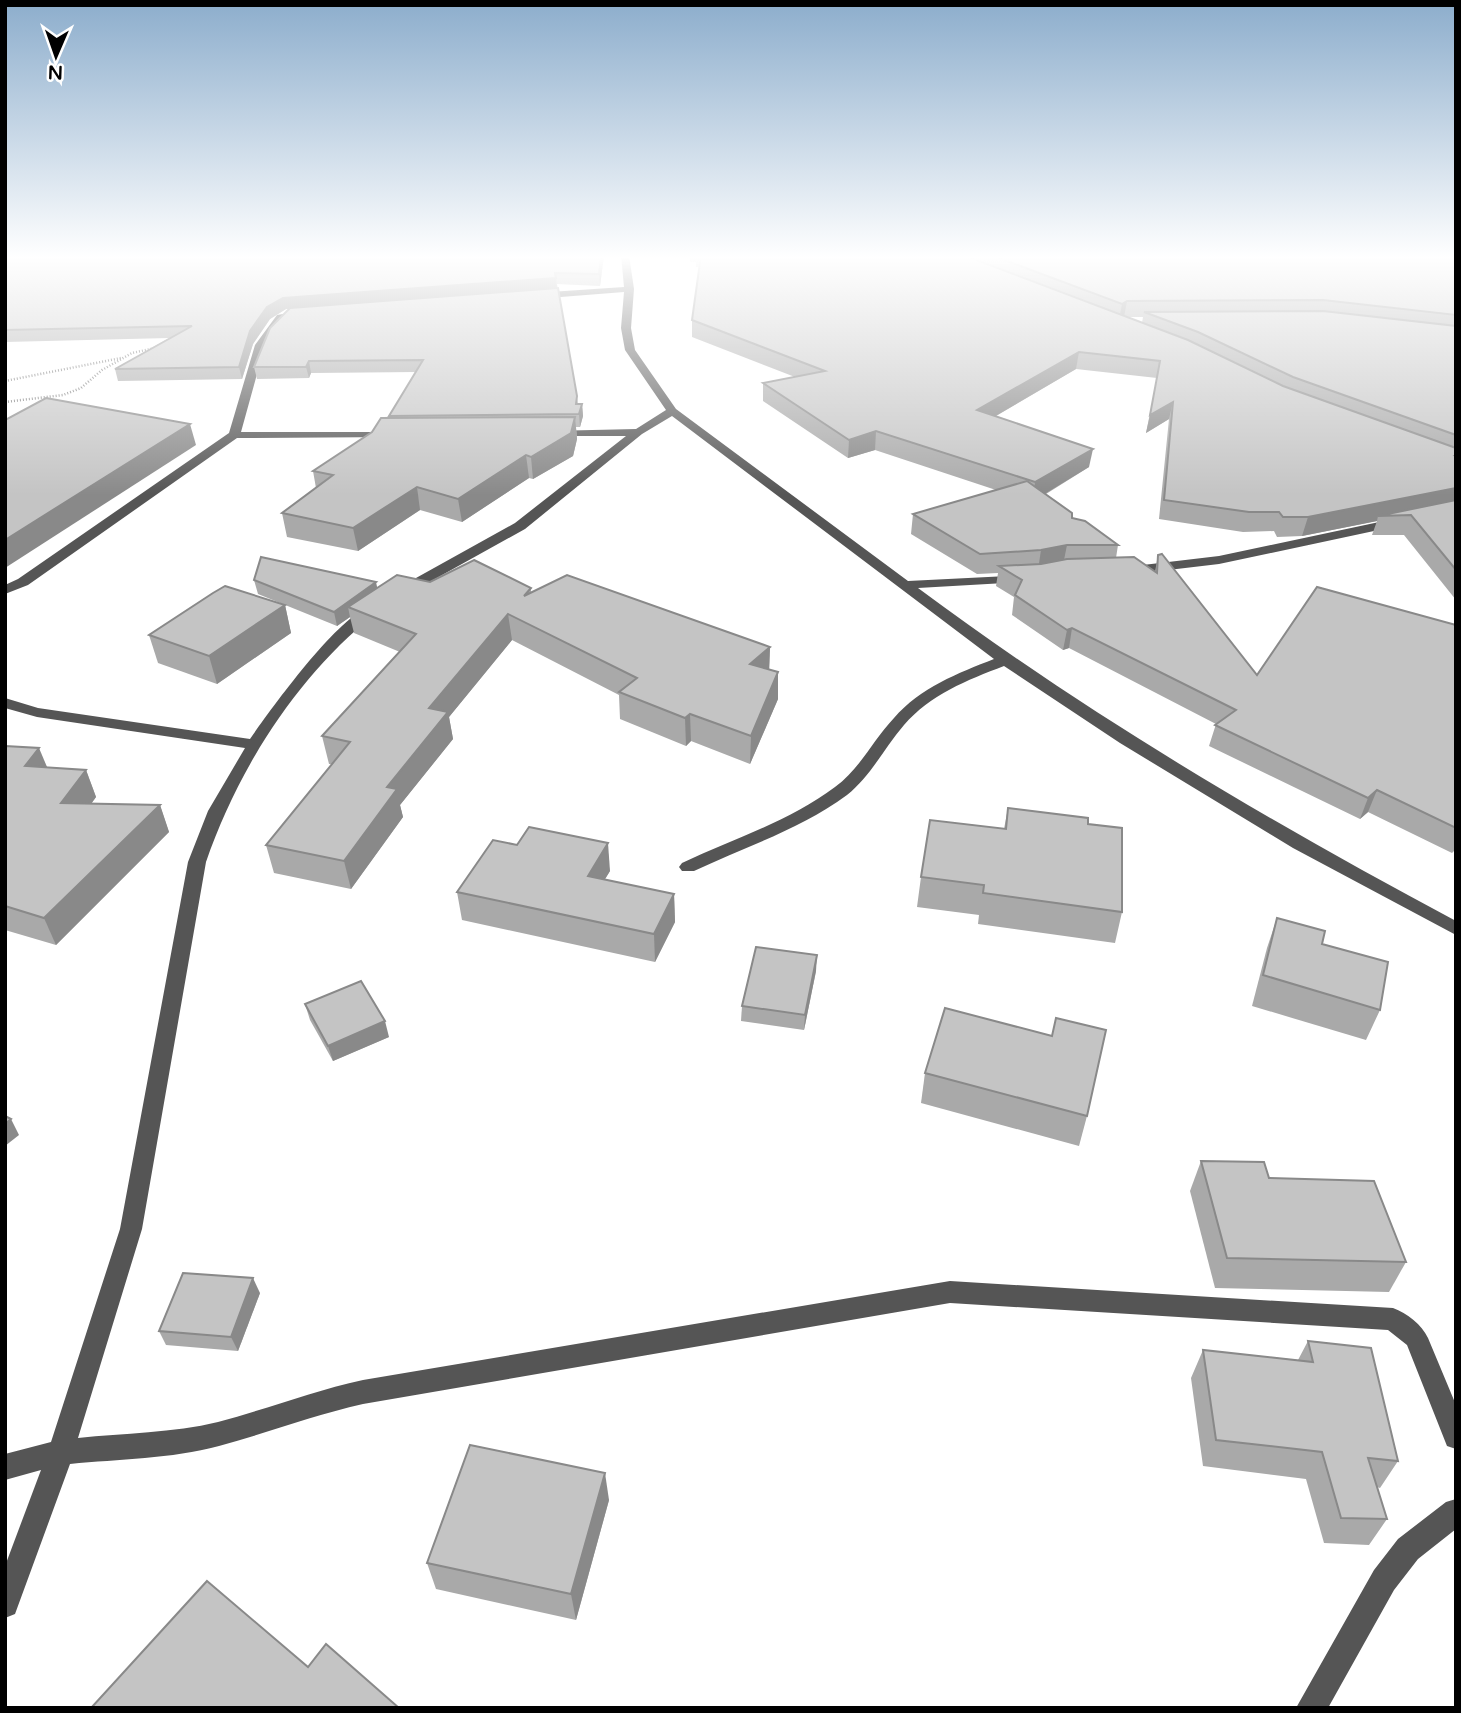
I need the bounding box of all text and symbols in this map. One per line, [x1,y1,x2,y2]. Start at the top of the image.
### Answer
north arrow [21,21,91,91]
text: N [47,61,63,83]

